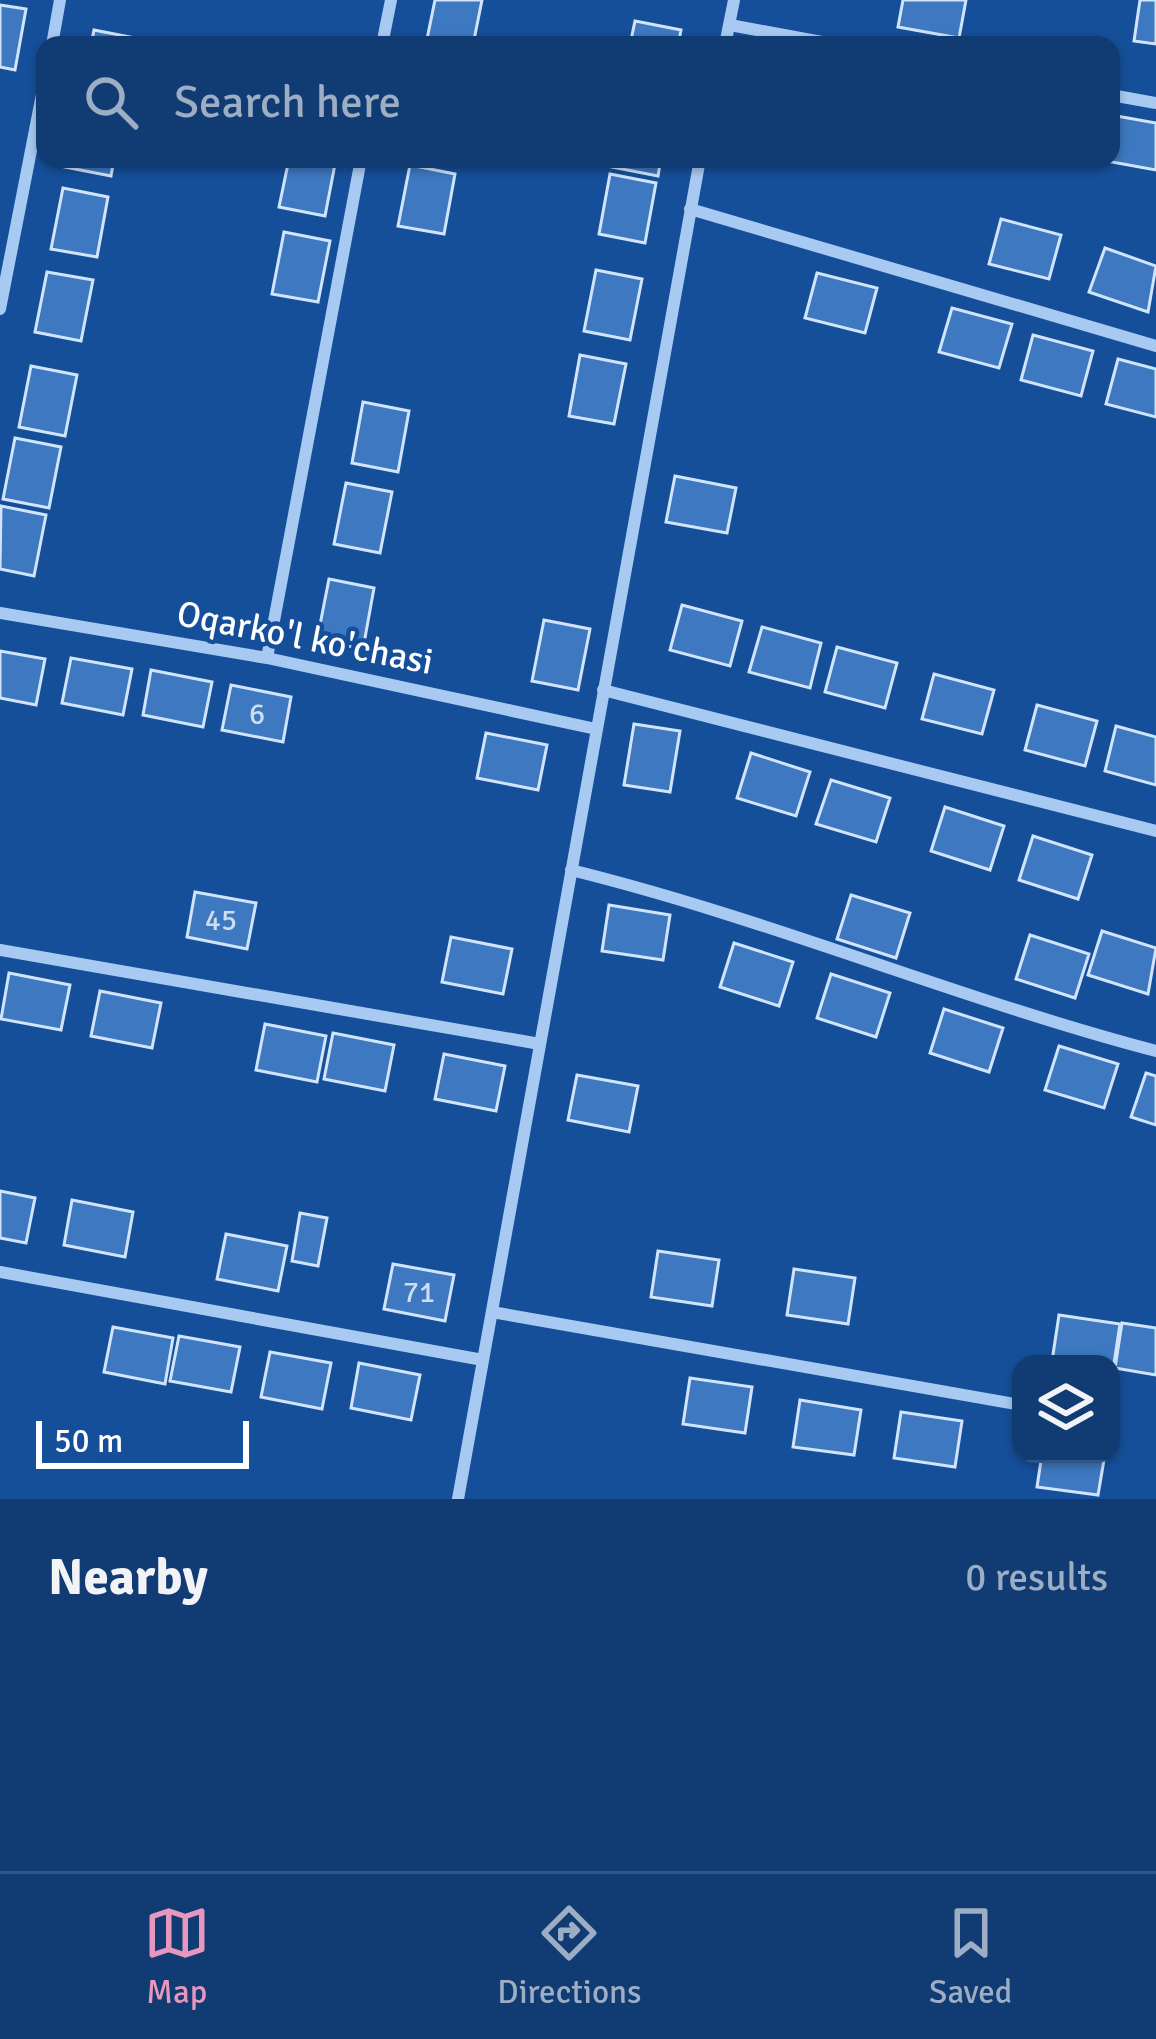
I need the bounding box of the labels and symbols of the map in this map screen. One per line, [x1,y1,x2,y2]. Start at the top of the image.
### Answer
street label: Oqarko'l ko'chasi [173,591,437,685]
house number: 6 [249,696,265,733]
house number: 45 [205,902,237,939]
house number: 71 [403,1274,435,1311]
scale bar [36,1415,249,1468]

